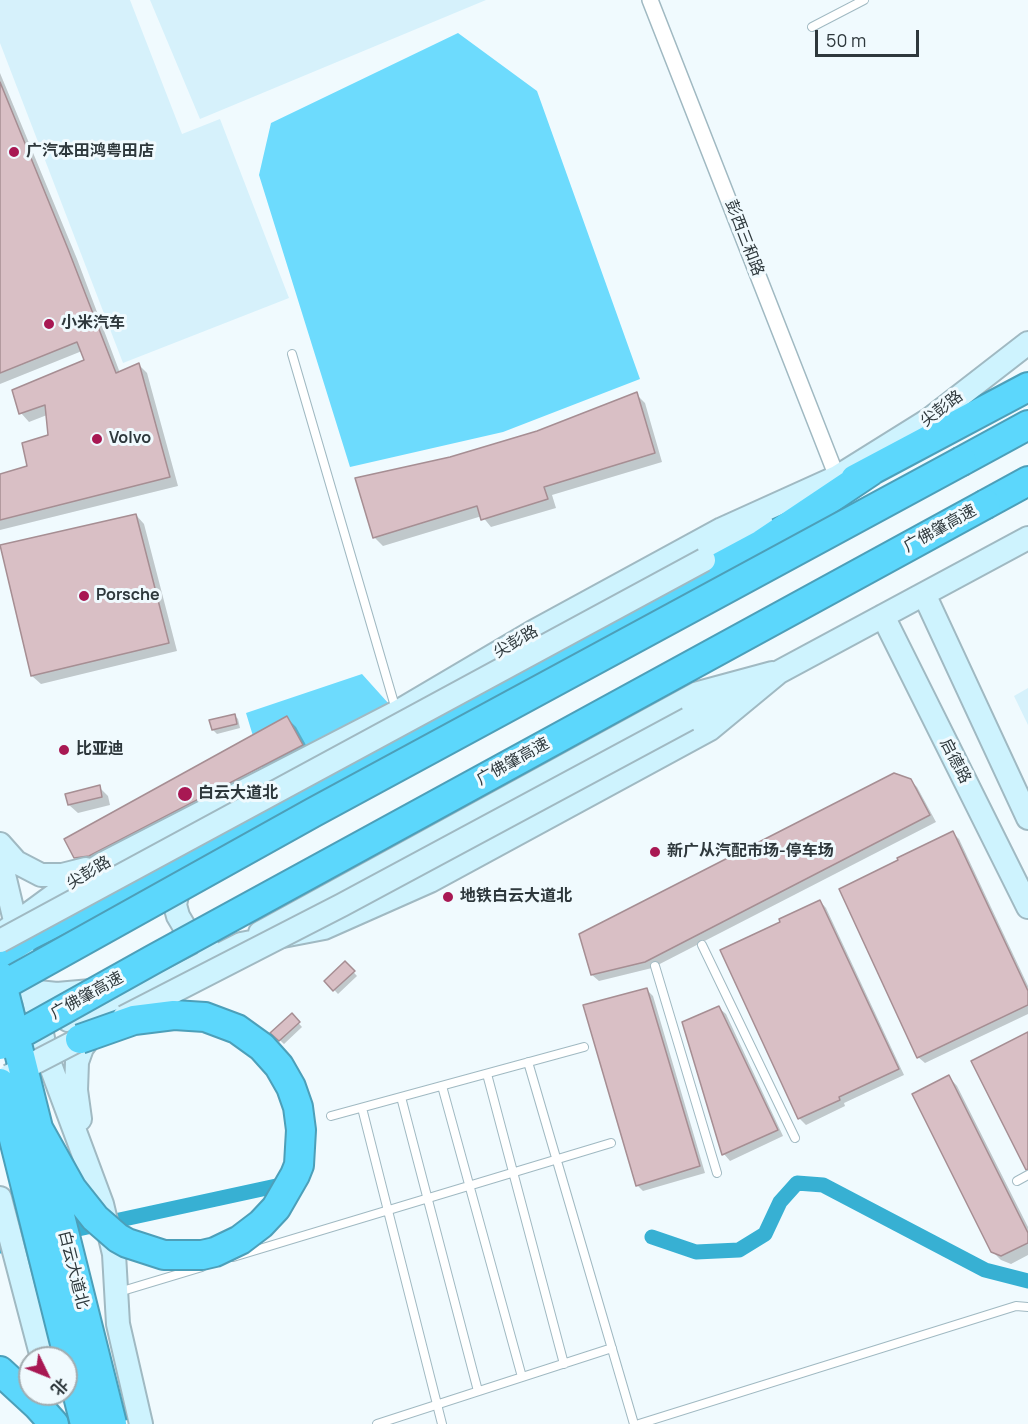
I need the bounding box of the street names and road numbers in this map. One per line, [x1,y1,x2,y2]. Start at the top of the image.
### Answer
street label: 彭西三和路 [721,197,767,279]
street label: 尖彭路 [917,387,967,431]
street label: 广佛肇高速 [900,501,980,557]
street label: 尖彭路 [490,622,542,662]
street label: 广佛肇高速 [473,734,553,790]
street label: 启德路 [936,735,974,787]
street label: 尖彭路 [63,852,115,894]
street label: 广佛肇高速 [47,968,127,1024]
street label: 白云大道北 [54,1229,92,1311]

